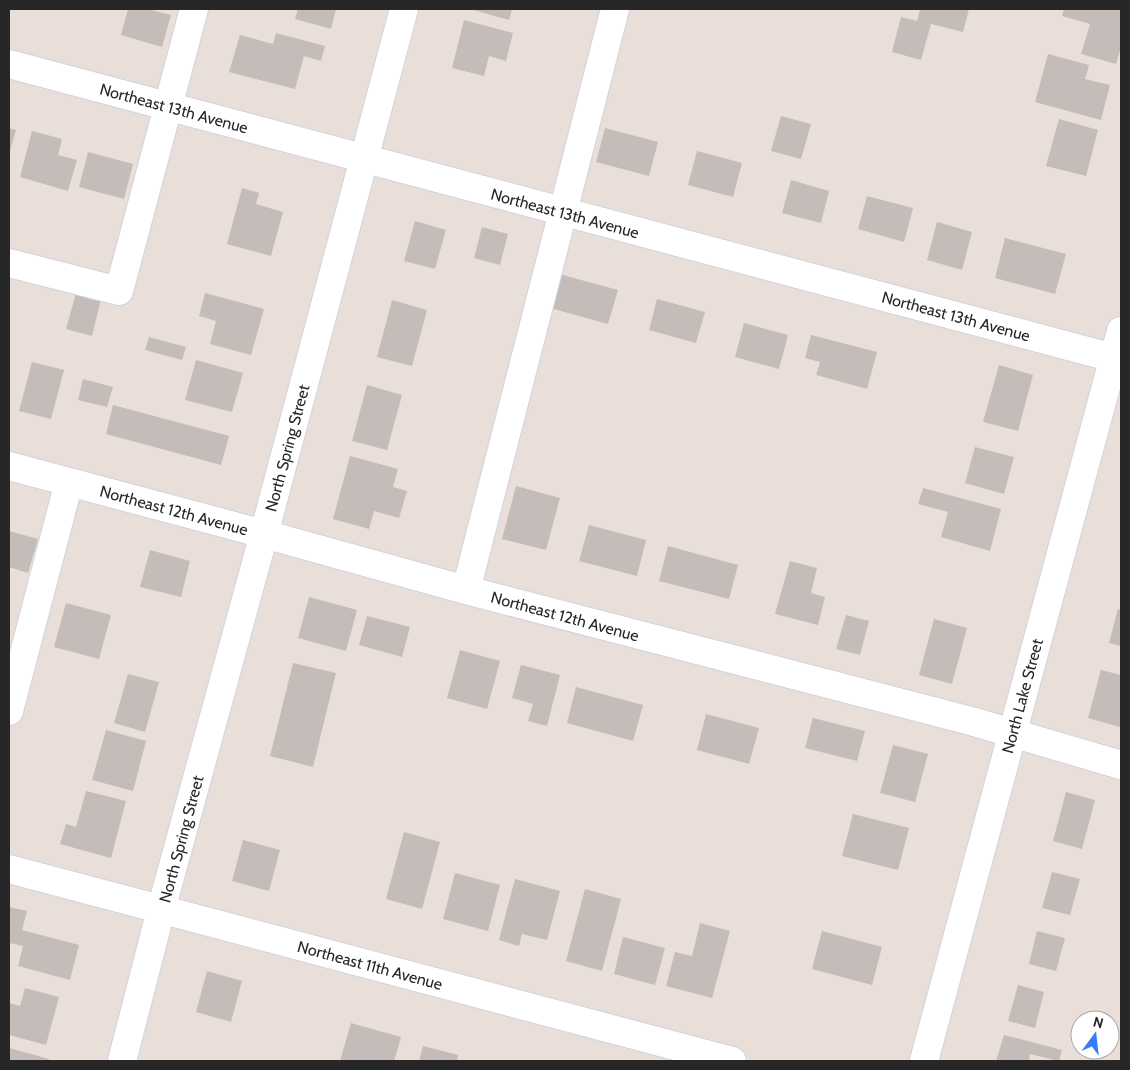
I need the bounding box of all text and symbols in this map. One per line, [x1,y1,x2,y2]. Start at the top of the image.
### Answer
street label: Northeast 13th Avenue [98,80,250,137]
street label: Northeast 13th Avenue [489,185,641,242]
street label: Northeast 13th Avenue [880,288,1032,345]
street label: North Spring Street [261,382,314,514]
street label: Northeast 12th Avenue [98,482,250,539]
street label: Northeast 12th Avenue [489,588,641,645]
street label: North Lake Street [998,636,1047,756]
street label: North Spring Street [155,773,208,905]
street label: Northeast 11th Avenue [295,937,444,994]
north arrow [1070,1010,1120,1060]
text: N [1091,1012,1105,1032]

